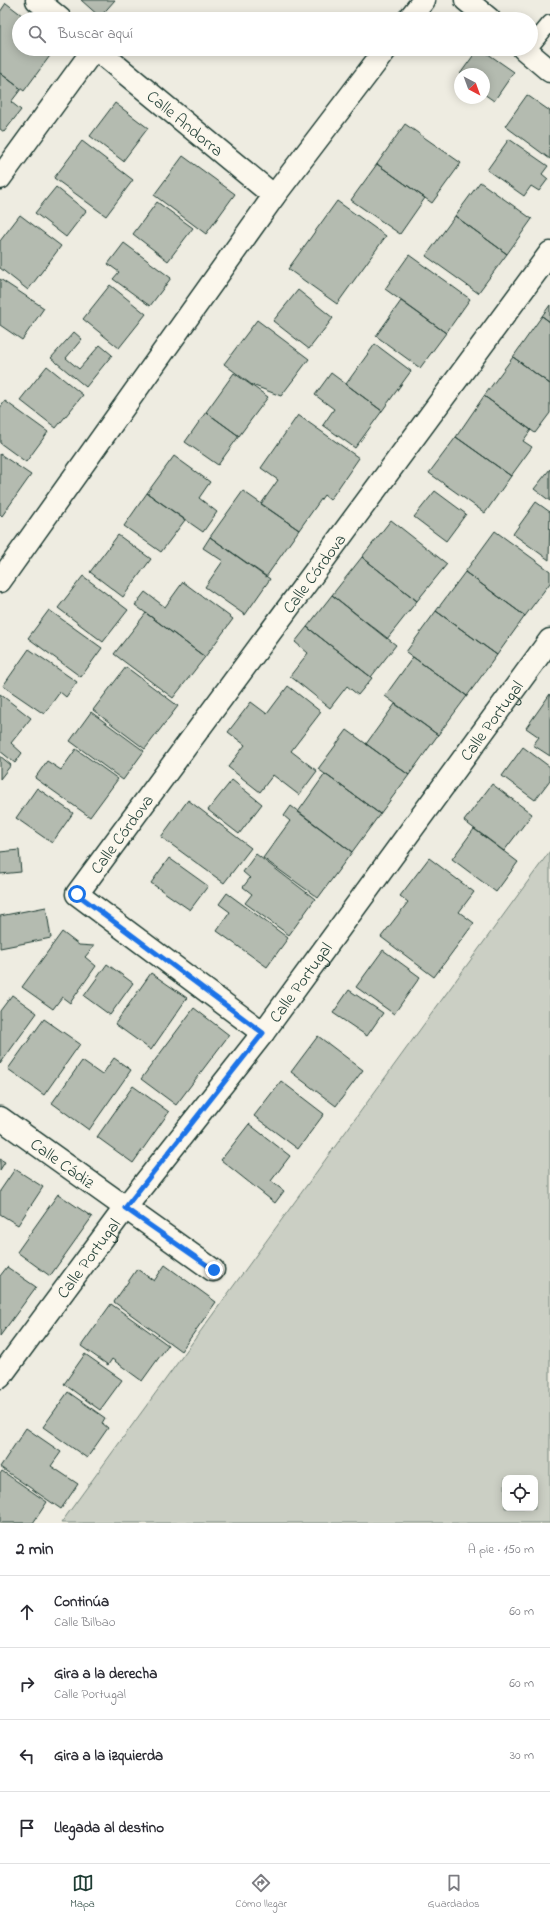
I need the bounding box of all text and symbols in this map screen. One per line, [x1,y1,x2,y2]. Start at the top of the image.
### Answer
search box [12,12,538,56]
icon: search [26,23,48,45]
text: Buscar aquí [58,23,133,45]
north arrow [454,68,490,104]
street label: Calle Andorra [141,85,228,163]
street label: Calle Córdova [277,529,353,619]
street label: Calle Portugal [455,676,530,767]
street label: Calle Córdova [85,790,161,880]
route start [68,885,86,903]
street label: Calle Portugal [263,938,339,1028]
street label: Calle Cádiz [24,1132,100,1196]
street label: Calle Portugal [51,1213,127,1304]
route end [205,1261,223,1279]
map controls [502,1475,538,1511]
button: locate [502,1475,538,1511]
text: 2 min [16,1537,53,1562]
text: A pie · 150 m [468,1540,534,1559]
text: Continúa [54,1591,109,1613]
icon: ahead [16,1601,38,1623]
text: 60 m [509,1602,534,1621]
text: Calle Bilbao [54,1613,116,1632]
text: Gira a la derecha [54,1663,157,1685]
icon: right [16,1673,38,1695]
text: 60 m [509,1674,534,1693]
text: Calle Portugal [54,1685,126,1704]
icon: left [16,1745,38,1767]
text: Gira a la izquierda [54,1745,163,1767]
text: 30 m [510,1746,534,1765]
icon: arrive [16,1817,38,1839]
text: Llegada al destino [54,1817,164,1839]
tab: Mapa [70,1872,95,1912]
tab: Cómo llegar [235,1872,287,1912]
tab: Guardados [428,1872,480,1912]

